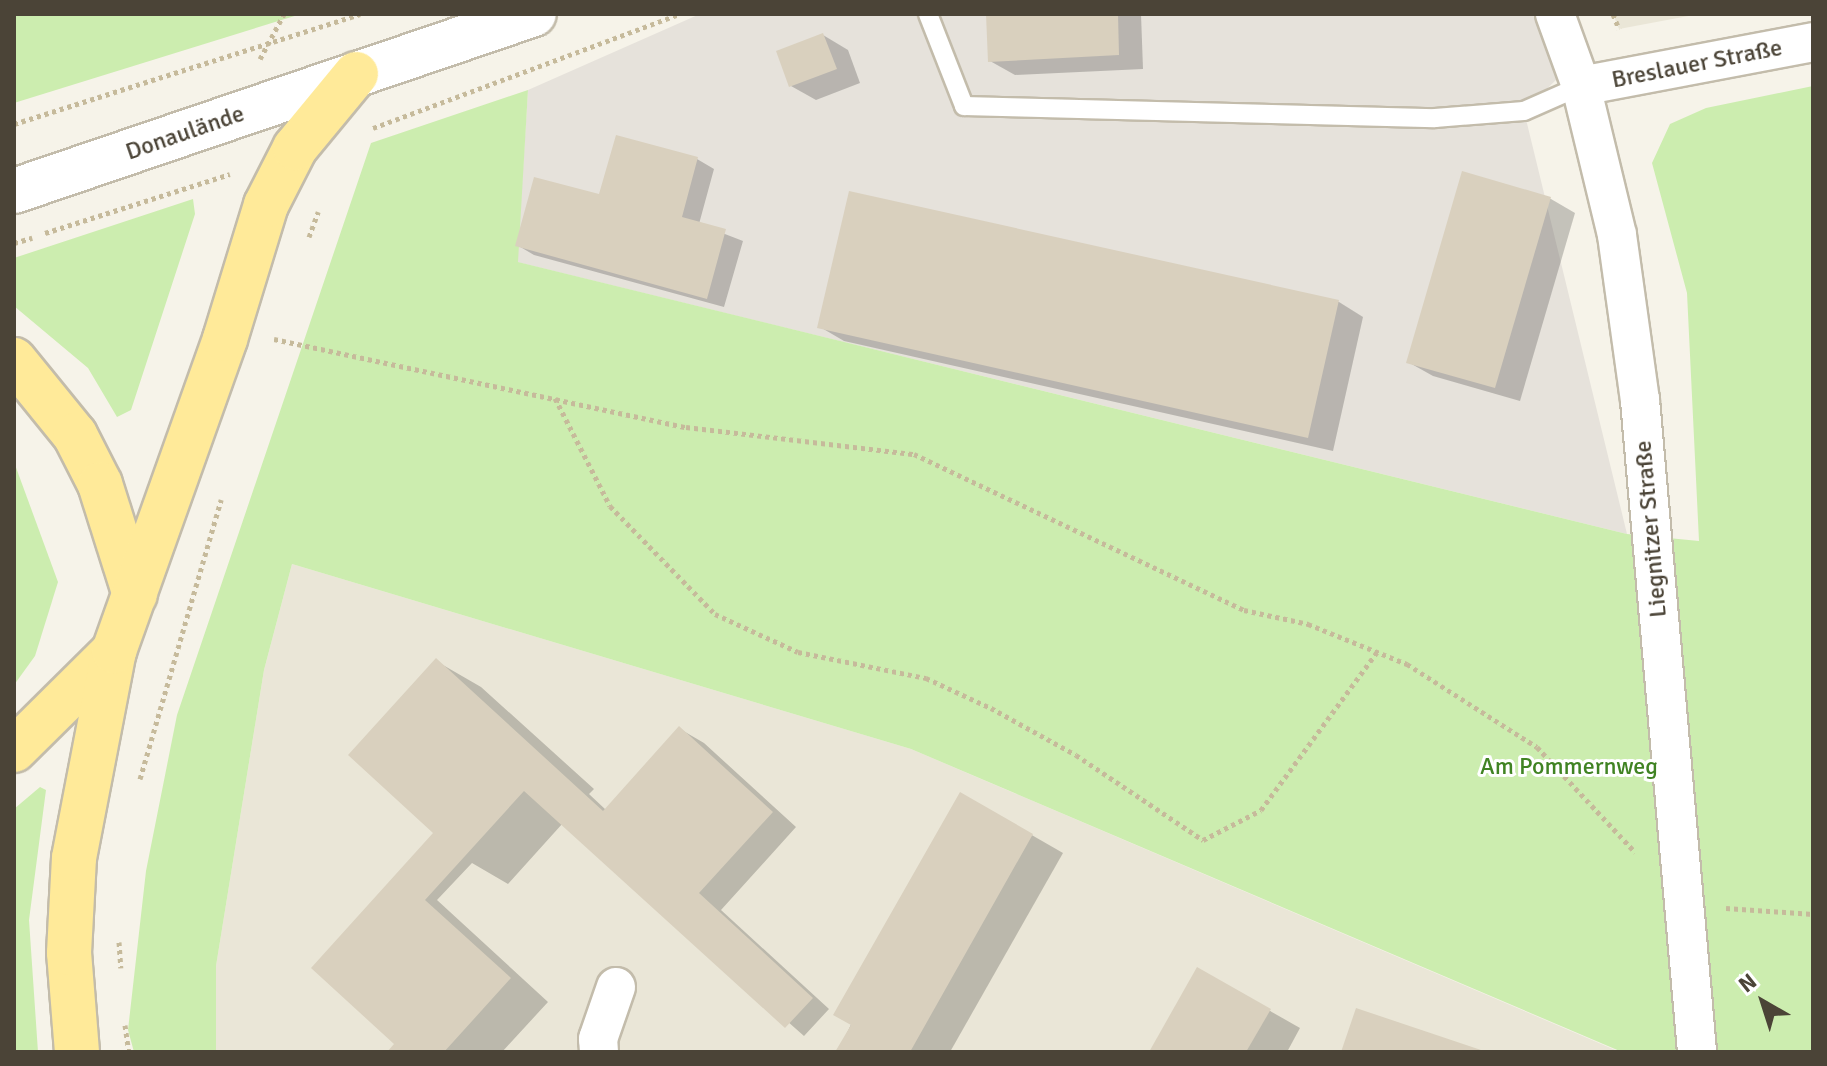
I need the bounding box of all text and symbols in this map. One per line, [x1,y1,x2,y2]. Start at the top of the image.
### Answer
street label: Breslauer Straße [1609,33,1785,95]
street label: Donaulände [122,99,248,167]
street label: Liegnitzer Straße [1629,439,1673,619]
park label: Am Pommernweg [1480,753,1658,781]
north arrow [1723,962,1803,1042]
text: N [1733,968,1762,998]

